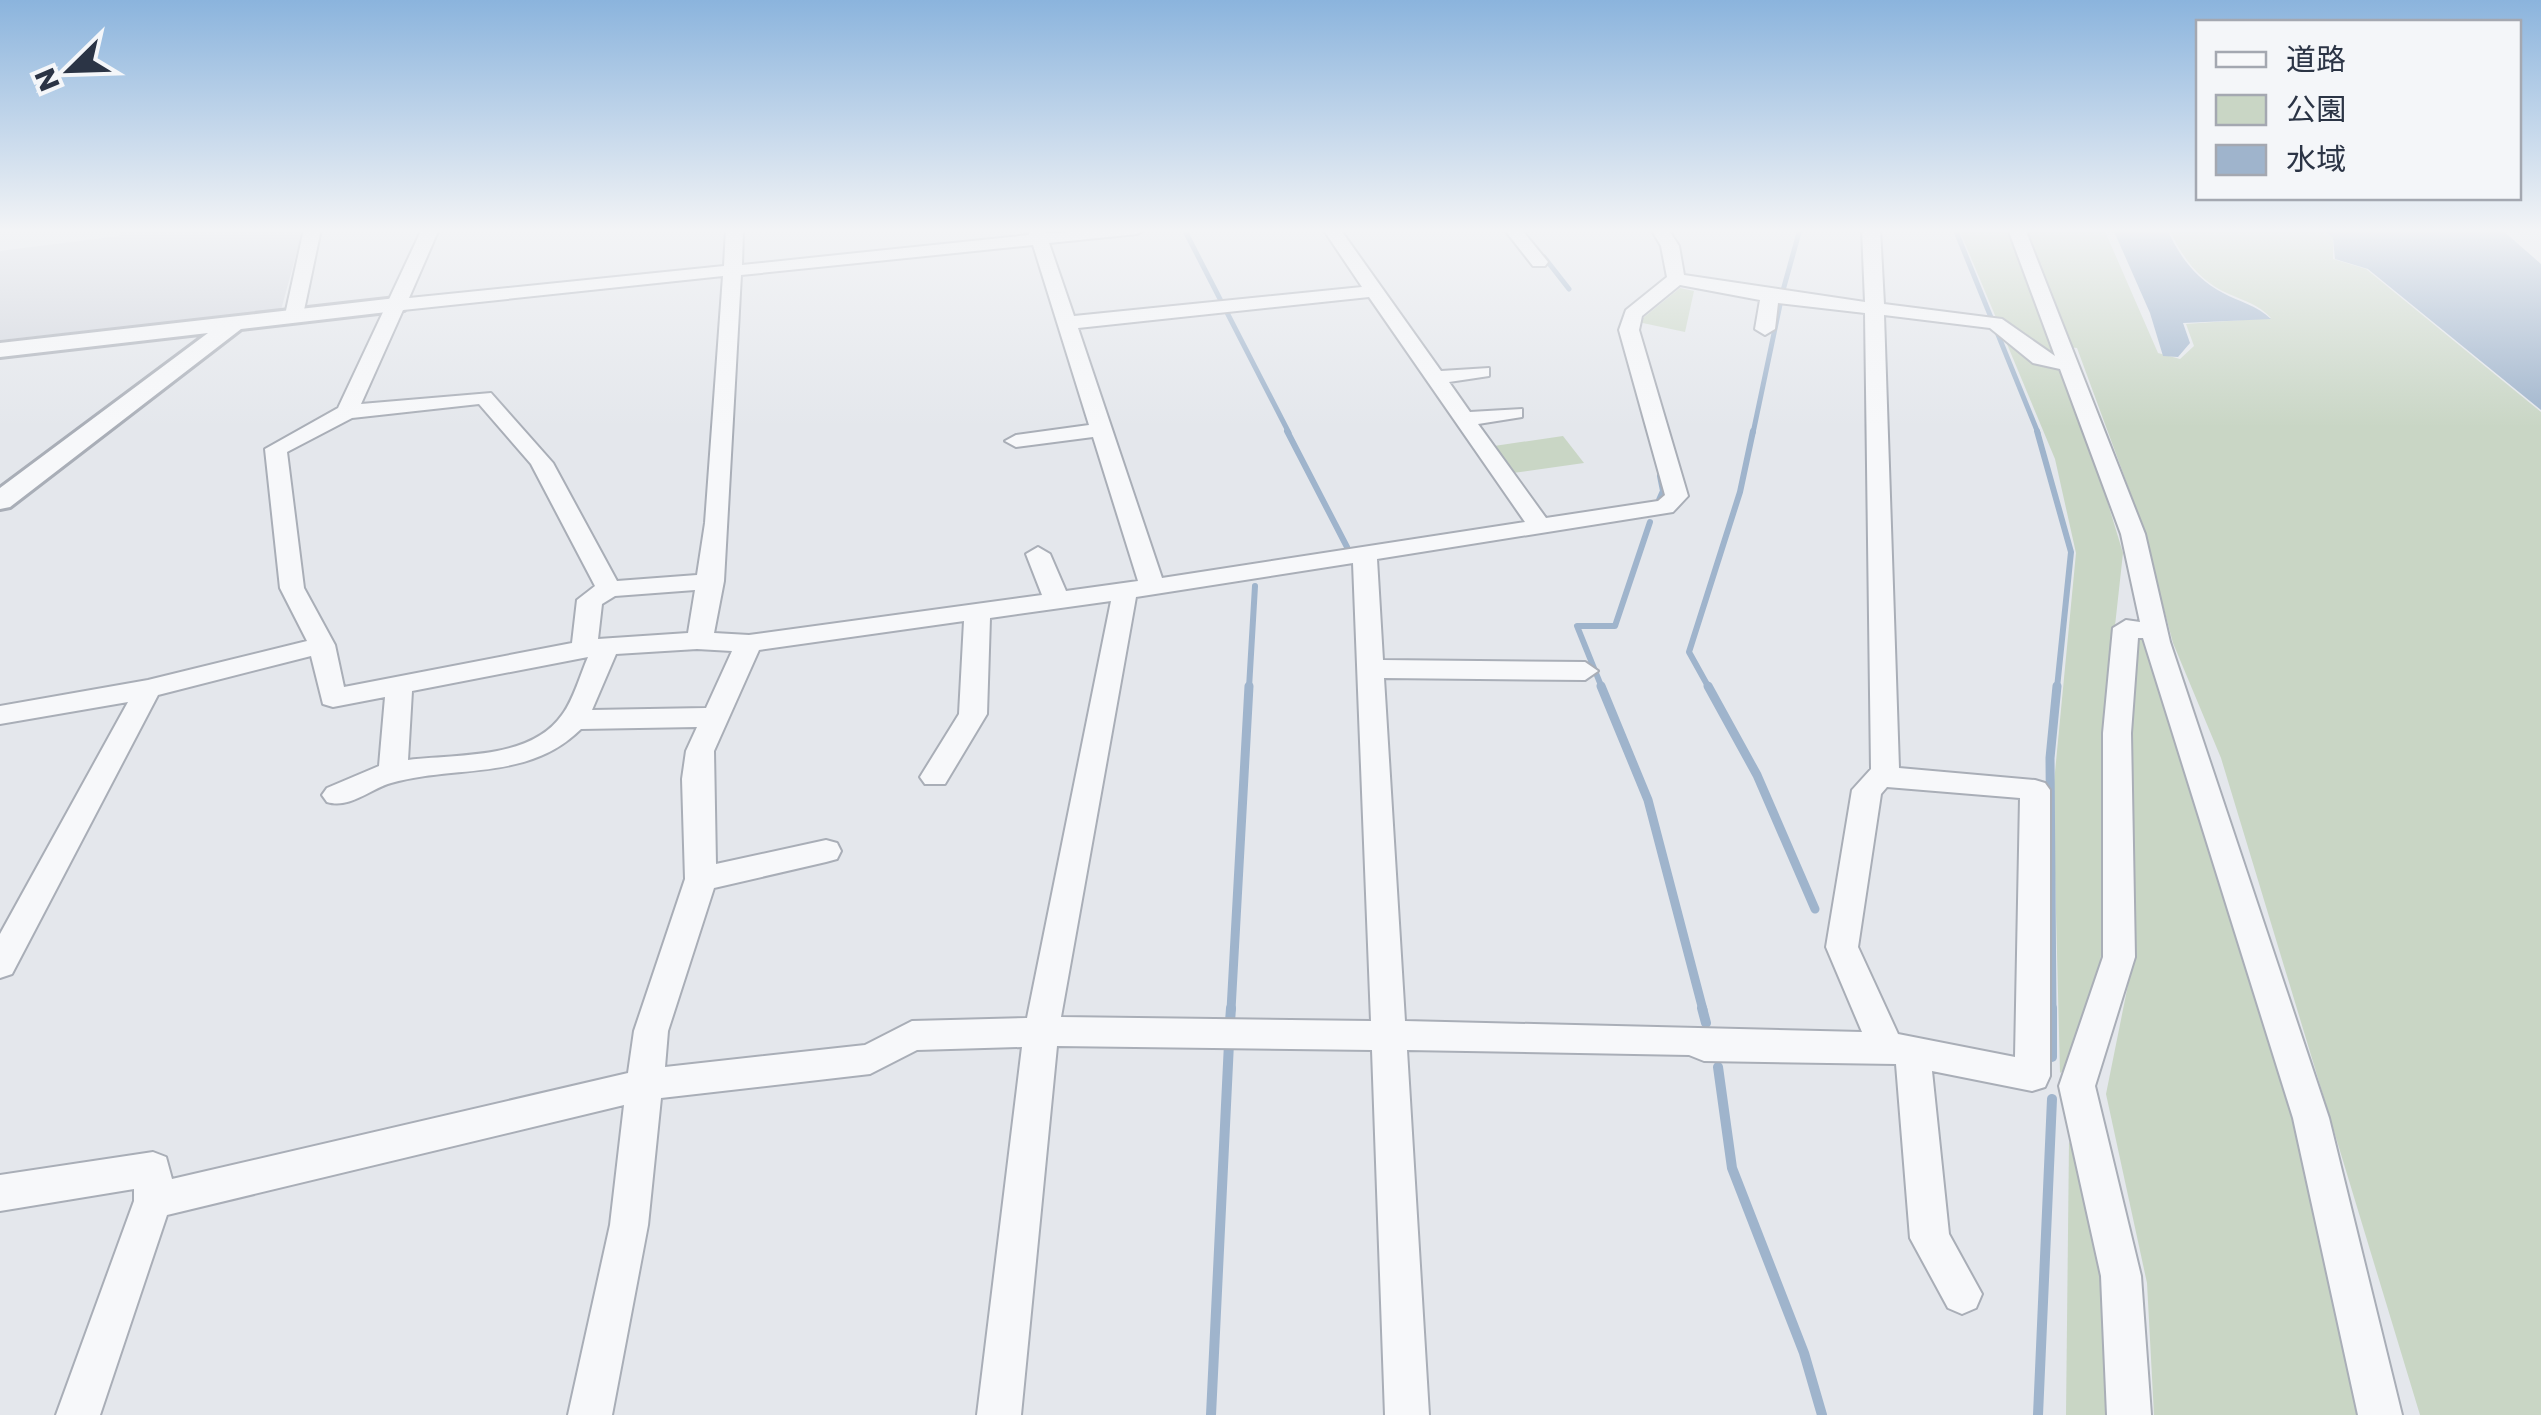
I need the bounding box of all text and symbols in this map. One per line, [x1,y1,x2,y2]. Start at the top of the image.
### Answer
north arrow [20,20,120,120]
legend [2196,20,2521,200]
text: 道路 [2286,38,2346,81]
text: N [25,62,70,97]
text: 公園 [2286,88,2346,131]
text: 水域 [2286,138,2346,181]

